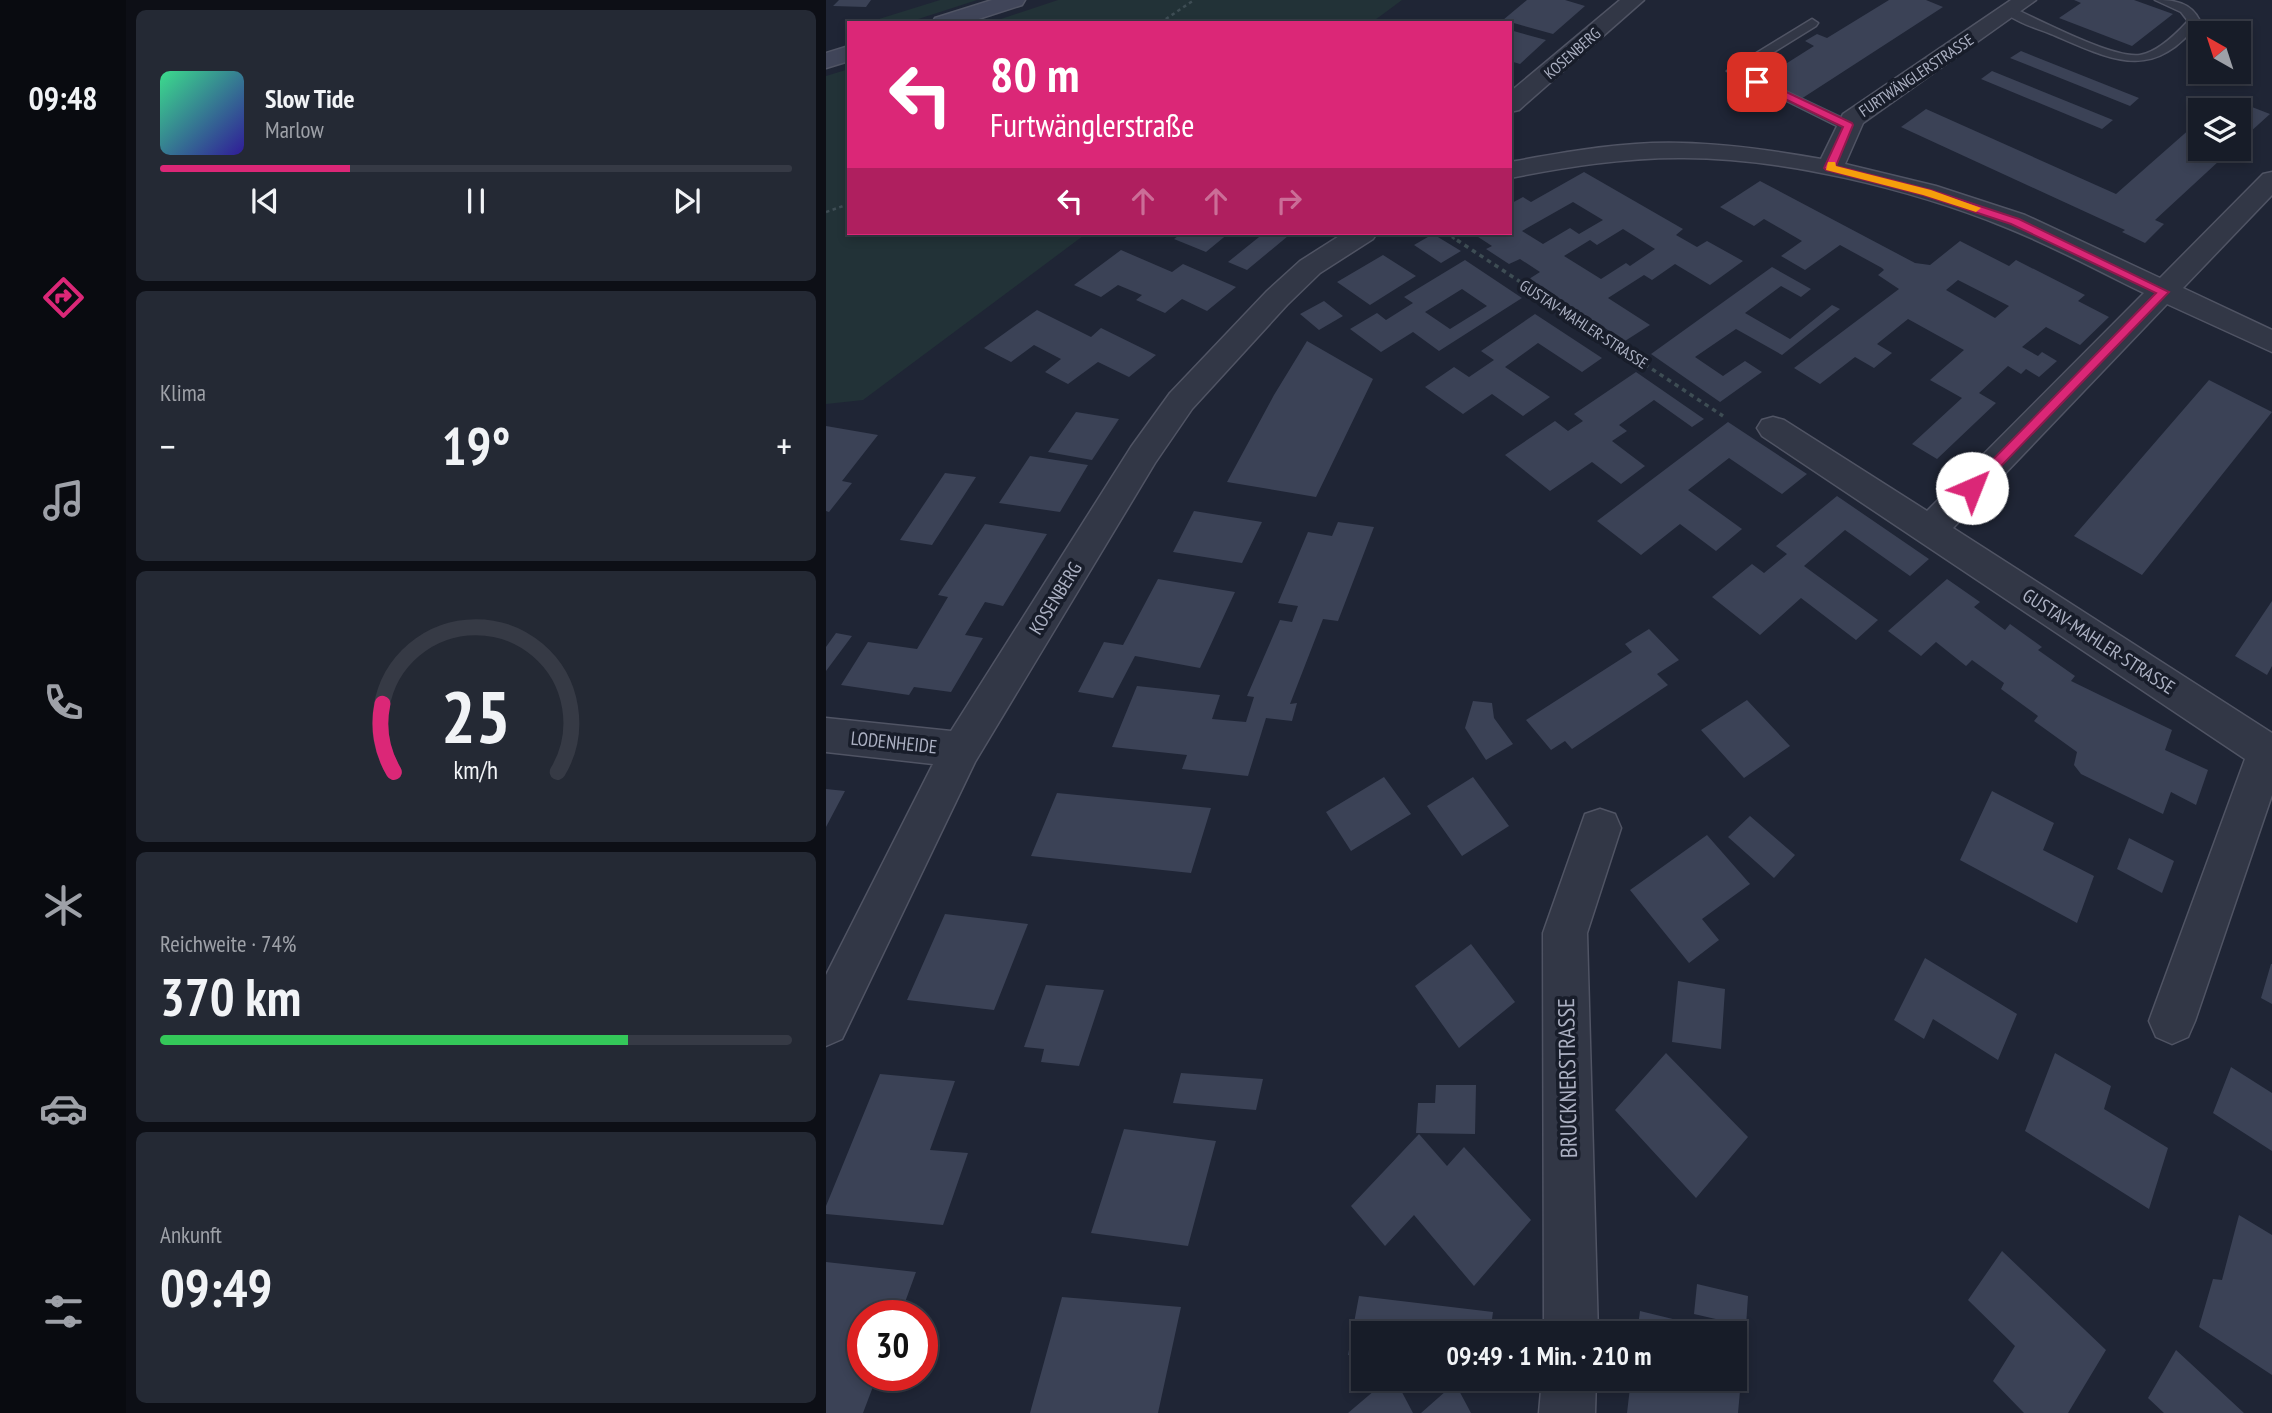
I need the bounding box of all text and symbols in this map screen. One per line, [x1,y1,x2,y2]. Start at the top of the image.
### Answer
north arrow [2188,21,2250,84]
map controls [2188,21,2251,161]
street label: KOSENBERG [1540,23,1604,83]
street label: FURTWÄNGLERSTRASSE [1855,29,1977,121]
text: 80 m [990,42,1079,106]
icon: left [875,49,966,140]
pin [1727,52,1787,112]
icon: arrive [1738,63,1776,101]
text: 09:48 [28,77,98,119]
text: Slow Tide [265,82,355,115]
button: layers [2188,98,2251,161]
text: Furtwänglerstraße [990,104,1194,146]
text: Marlow [265,115,324,144]
icon: previous [246,182,284,220]
icon: pause [457,182,495,220]
icon: next [668,182,706,220]
icon: left [1051,182,1089,220]
icon: ahead [1124,182,1162,220]
icon: ahead [1197,182,1235,220]
icon: right [1270,182,1308,220]
icon: directions [39,273,88,322]
street label: GUSTAV-MAHLER-STRASSE [1516,275,1652,373]
text: Klima [160,378,206,407]
text: 19° [442,412,510,479]
text: − [160,421,176,470]
text: + [776,421,792,470]
position arrow [1935,451,2009,525]
icon: music [39,476,88,525]
street label: KOSENBERG [1023,557,1087,639]
street label: GUSTAV-MAHLER-STRASSE [2018,583,2180,699]
text: 25 [441,669,511,763]
icon: phone [39,678,88,727]
street label: LODENHEIDE [850,726,938,758]
text: km/h [454,754,498,786]
icon: climate [39,881,88,930]
text: Reichweite · 74% [160,929,296,958]
text: 370 km [160,963,301,1030]
street label: BRUCKNERSTRASSE [1551,998,1583,1158]
icon: car [39,1084,88,1133]
text: Ankunft [160,1220,222,1249]
text: 09:49 [160,1254,272,1321]
icon: filters [39,1287,88,1336]
speed limit sign: 30 [847,1300,938,1391]
text: 09:49 · 1 Min. · 210 m [1447,1339,1651,1372]

